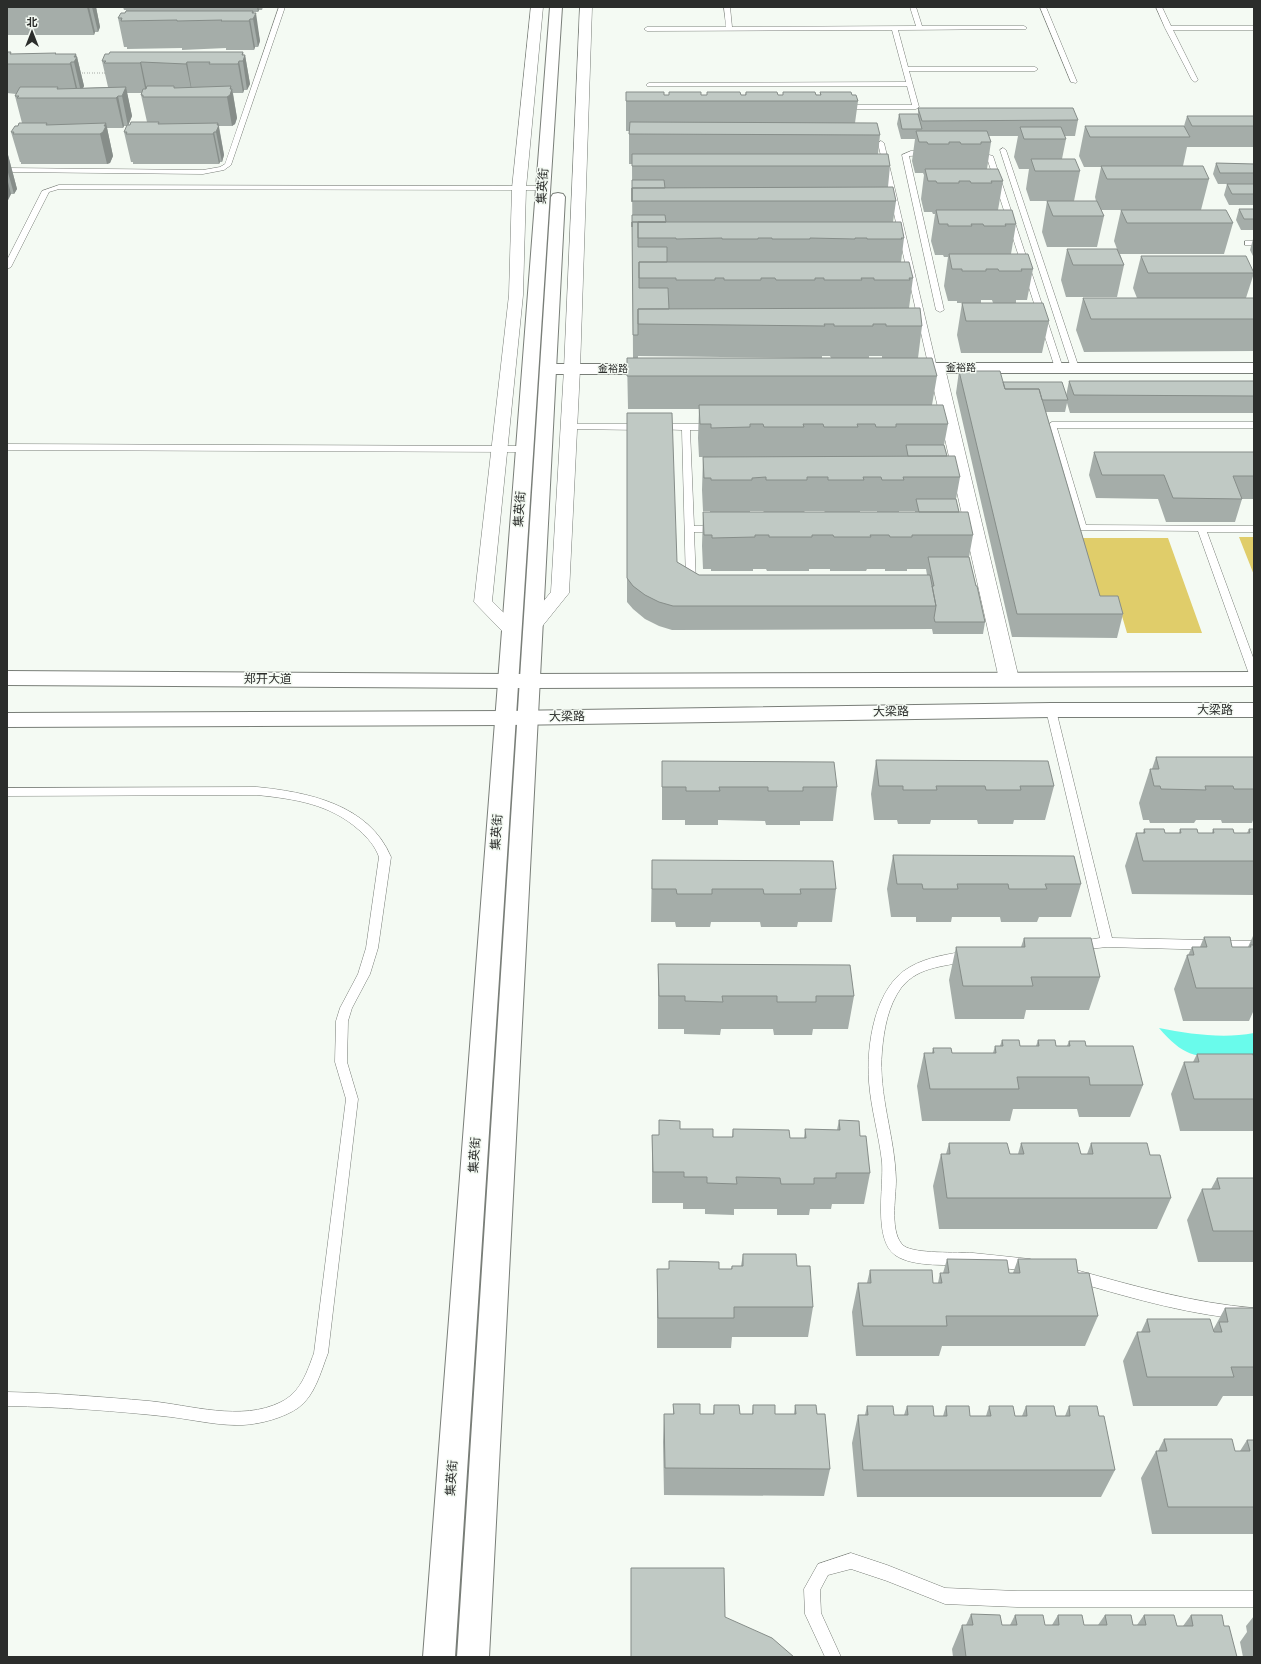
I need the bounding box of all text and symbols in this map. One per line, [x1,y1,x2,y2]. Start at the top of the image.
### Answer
north arrow [12,12,52,52]
text: 北 [27,16,38,29]
street label: 集英街 [534,168,552,204]
street label: 金裕路 [946,362,976,374]
street label: 金裕路 [598,363,628,375]
street label: 集英街 [511,491,529,527]
street label: 郑开大道 [244,672,292,687]
street label: 大梁路 [1197,703,1233,718]
street label: 大梁路 [873,704,909,720]
street label: 大梁路 [549,709,585,725]
street label: 集英街 [488,814,506,850]
street label: 集英街 [466,1137,484,1173]
street label: 集英街 [443,1460,461,1496]

